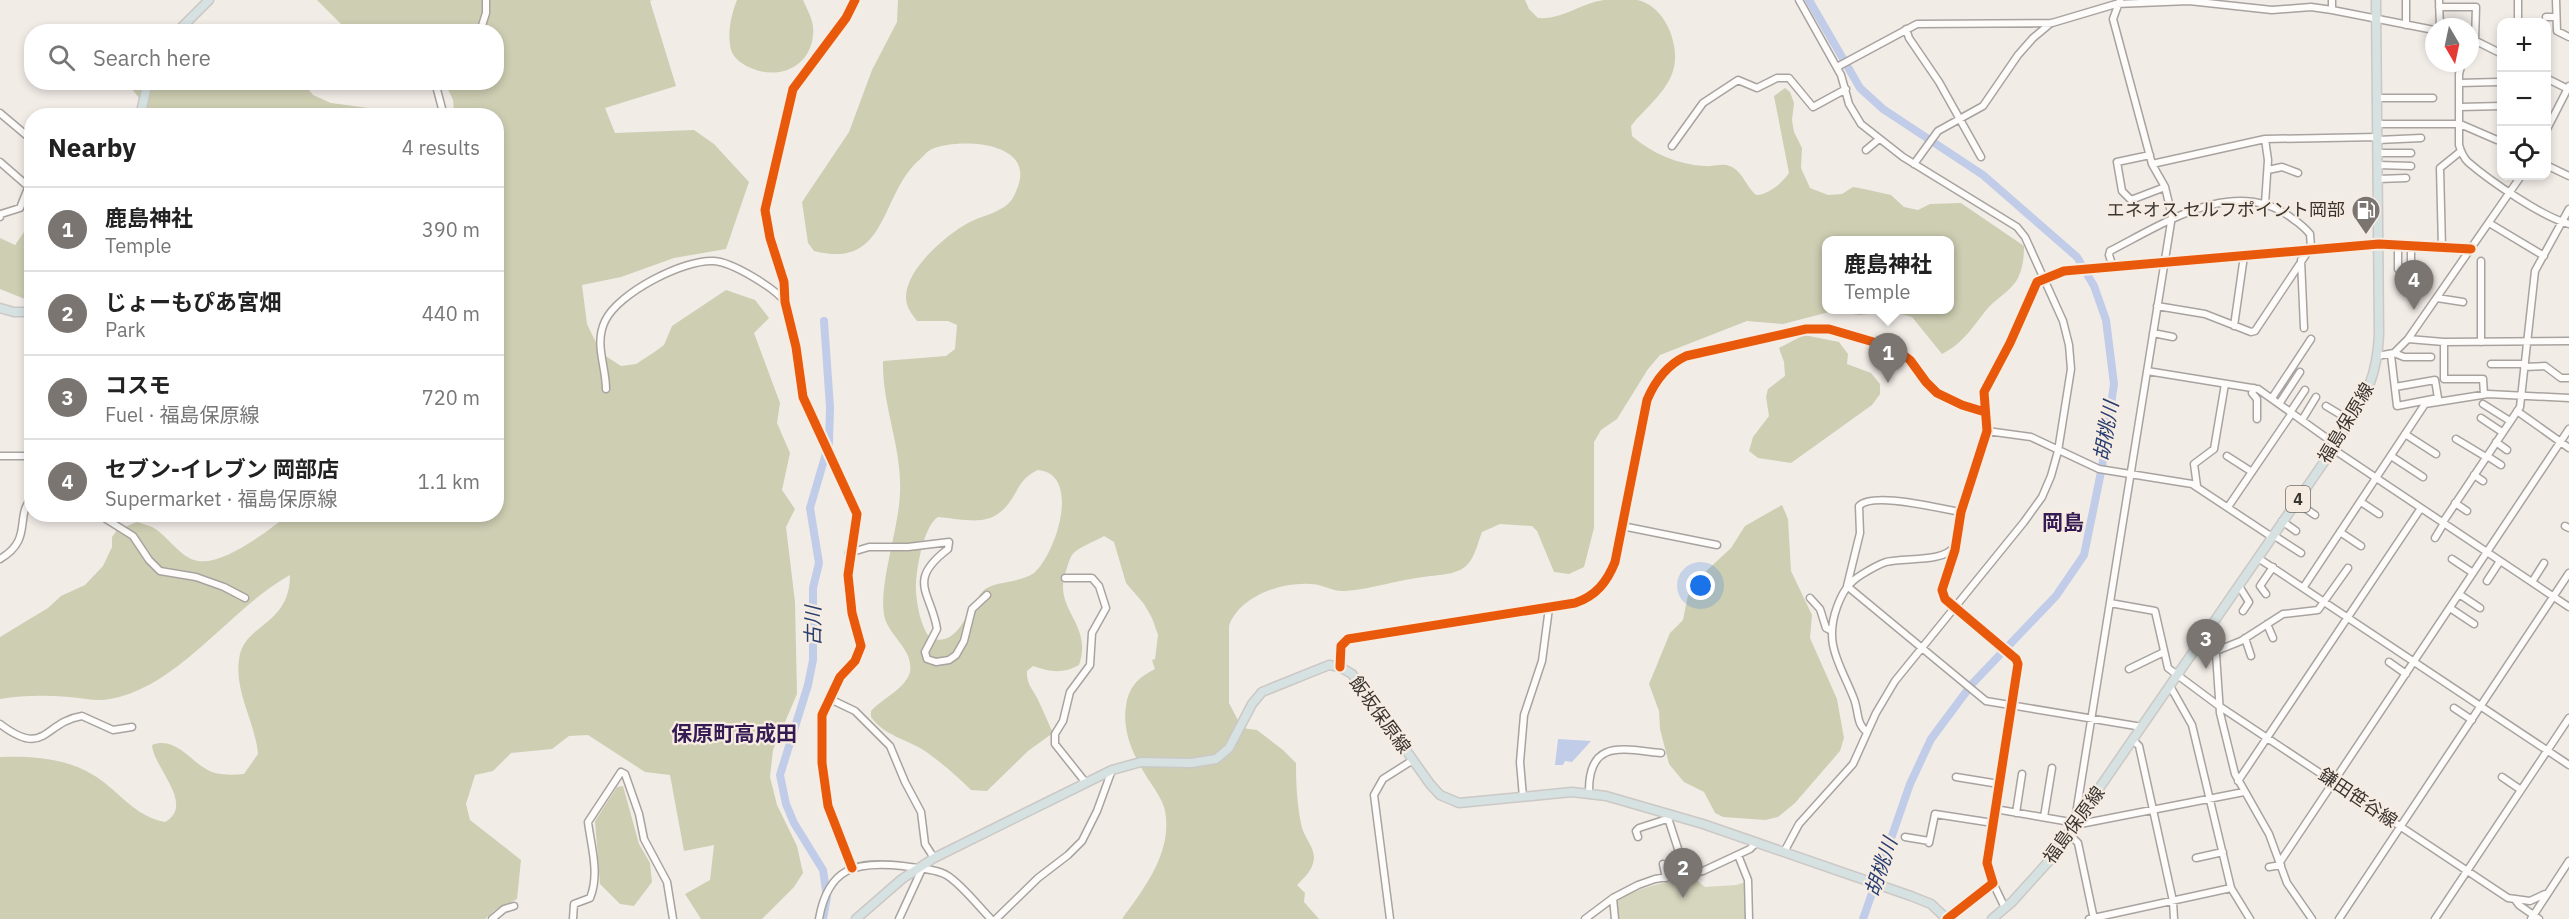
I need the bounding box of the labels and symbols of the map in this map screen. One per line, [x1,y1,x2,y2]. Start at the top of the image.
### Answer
north arrow [2425,18,2479,72]
fuel station icon: エネオス セルフポイント岡部 [2350,194,2382,236]
place label: エネオス セルフポイント岡部 [2107,198,2345,221]
pin: 4 [2394,260,2434,310]
pin: 1 [1868,334,1908,383]
street label: 福島保原線 [2313,378,2379,467]
water label: 胡桃川 [2087,397,2124,463]
road number: 4 [2286,486,2310,512]
district label: 岡島 [2042,508,2084,536]
your location [1686,571,1715,600]
water label: 古川 [799,604,826,646]
pin: 3 [2186,620,2226,669]
street label: 飯坂保原線 [1345,672,1416,758]
district label: 保原町高成田 [671,719,797,747]
street label: 鎌田笹谷線 [2315,763,2402,832]
street label: 福島保原線 [2038,782,2109,868]
water label: 胡桃川 [1858,832,1904,900]
pin: 2 [1664,848,1702,898]

